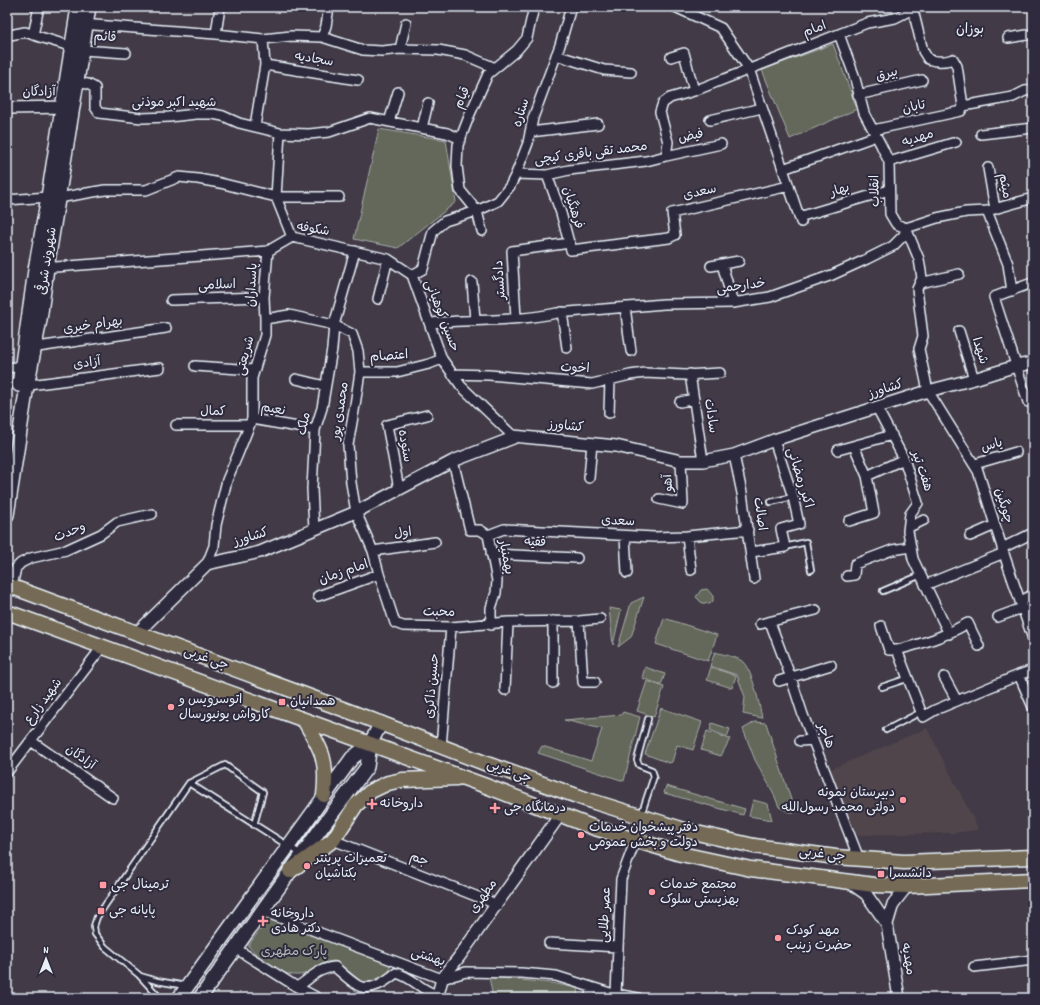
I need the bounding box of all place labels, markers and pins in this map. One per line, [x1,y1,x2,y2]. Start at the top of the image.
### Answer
place label: اتوسرویس و کارواش یونیورسال [178,691,271,725]
place label: همدانیان [290,693,336,712]
marker: همدانیان [277,697,287,707]
marker: اتوسرویس و کارواش یونیورسال [166,702,176,712]
place label: دبیرستان نمونه دولتی محمد رسول‌الله [782,784,895,818]
place label: داروخانه [380,795,423,814]
marker: دبیرستان نمونه دولتی محمد رسول‌الله [898,795,908,805]
marker: داروخانه [367,799,377,809]
place label: درمانگاه جی [504,799,566,818]
marker: درمانگاه جی [489,802,501,814]
place label: دفتر پیشخوان خدمات دولت و بخش عمومی [589,819,698,853]
marker: دفتر پیشخوان خدمات دولت و بخش عمومی [576,830,586,840]
place label: تعمیرات پرینتر بکتاشیان [314,850,387,884]
marker: تعمیرات پرینتر بکتاشیان [302,861,312,871]
place label: دانشسرا [889,865,932,884]
marker: دانشسرا [876,869,886,879]
place label: ترمینال جی [111,876,169,895]
place label: مجتمع خدمات بهزیستی سلوک [660,876,739,910]
marker: ترمینال جی [98,880,108,890]
marker: مجتمع خدمات بهزیستی سلوک [647,887,657,897]
place label: پایانه جی [109,902,156,921]
place label: داروخانه دکتر هادی [271,905,321,939]
marker: پایانه جی [96,906,106,916]
marker: داروخانه دکتر هادی [258,916,268,926]
place label: مهد کودک حضرت زینب [786,922,852,956]
marker: مهد کودک حضرت زینب [773,933,783,943]

